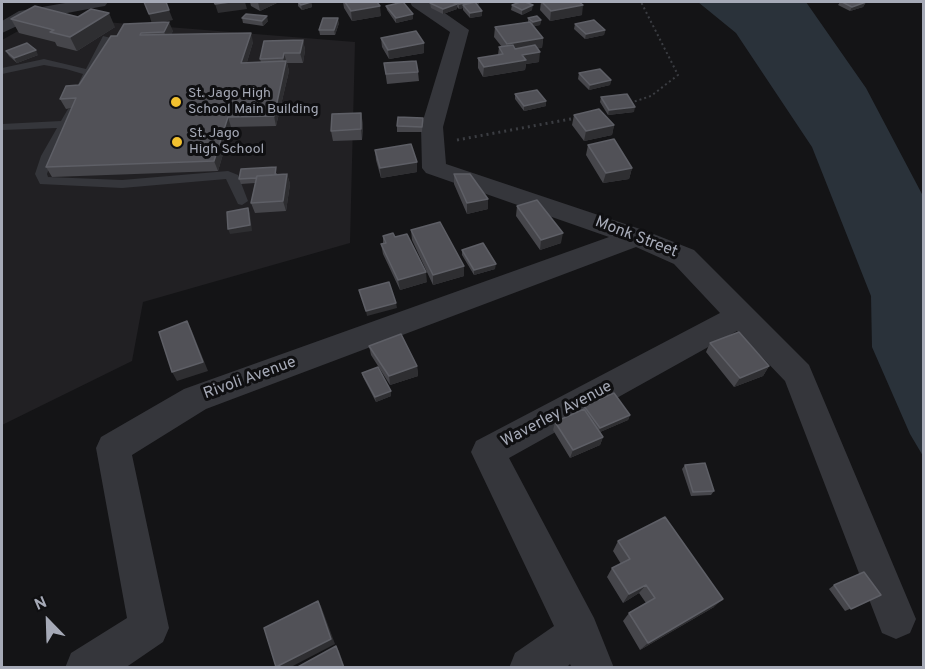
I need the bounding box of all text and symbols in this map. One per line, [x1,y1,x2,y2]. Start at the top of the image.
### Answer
place label: St. Jago High School Main Building [188,86,319,118]
marker: St. Jago High School Main Building [169,95,183,109]
place label: St. Jago High School [189,126,264,158]
marker: St. Jago High School [170,135,184,149]
street label: Monk Street [592,213,680,263]
street label: Rivoli Avenue [201,353,299,405]
street label: Waverley Avenue [498,378,616,452]
north arrow [18,591,78,651]
text: N [32,593,50,616]

